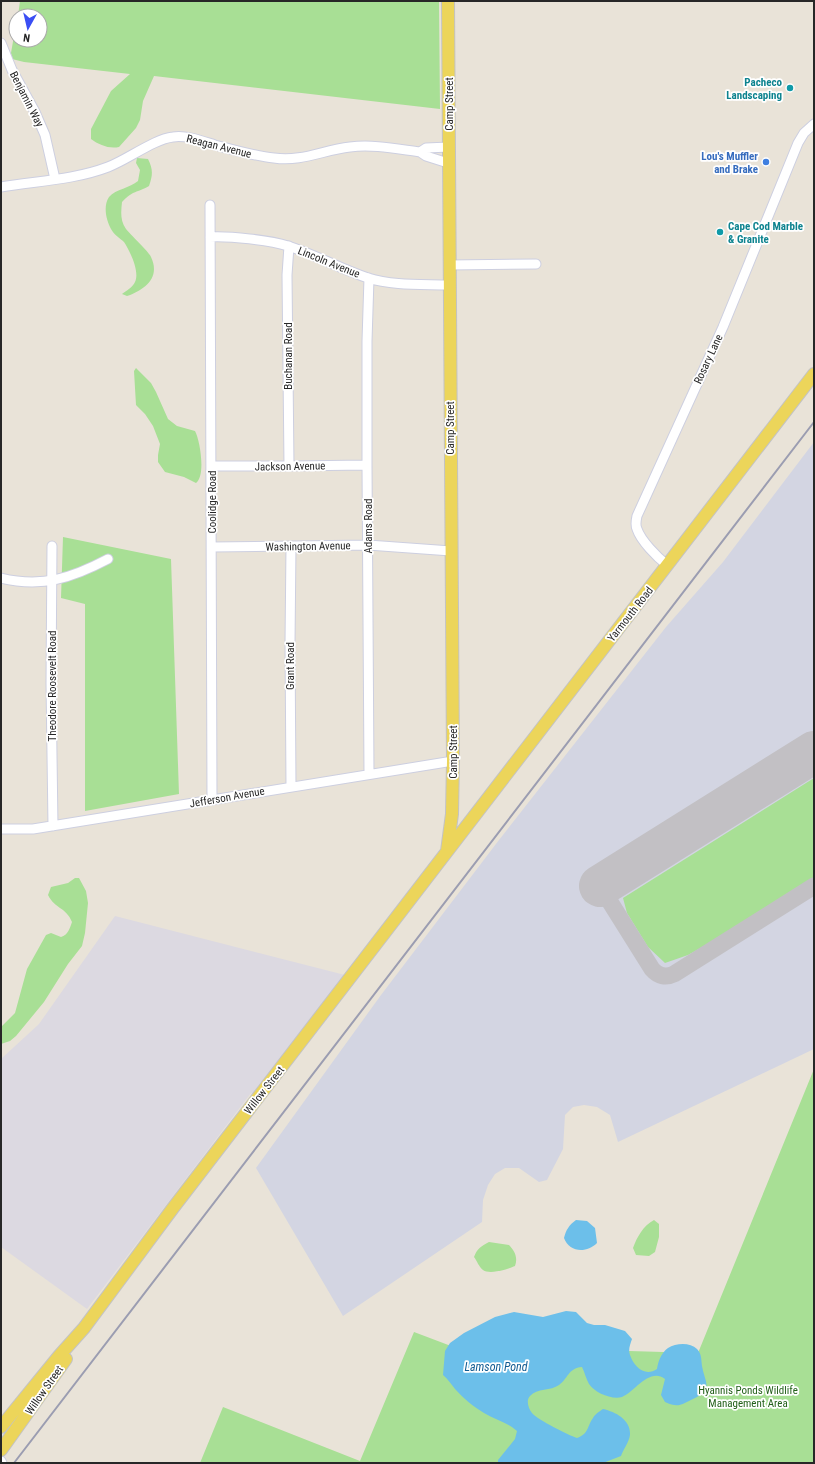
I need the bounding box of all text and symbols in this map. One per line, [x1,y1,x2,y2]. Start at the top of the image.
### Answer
north arrow [8,8,48,48]
text: N [22,30,31,44]
street label: Benjamin Way [7,69,46,130]
place label: Pacheco Landscaping [726,76,783,102]
street label: Camp Street [443,77,456,131]
marker: Pacheco Landscaping [785,83,795,93]
street label: Reagan Avenue [185,132,253,161]
place label: Lou's Muffler and Brake [701,150,758,176]
marker: Lou's Muffler and Brake [761,157,771,167]
place label: Cape Cod Marble & Granite [728,220,803,246]
marker: Cape Cod Marble & Granite [715,227,725,237]
street label: Lincoln Avenue [296,244,362,281]
street label: Buchanan Road [282,322,295,390]
street label: Rosary Lane [691,332,726,386]
street label: Camp Street [444,401,457,455]
street label: Jackson Avenue [255,459,325,474]
street label: Coolidge Road [206,471,219,533]
street label: Adams Road [362,499,375,553]
street label: Washington Avenue [265,539,351,554]
street label: Yarmouth Road [605,584,656,644]
street label: Theodore Roosevelt Road [46,631,59,741]
street label: Grant Road [284,642,297,690]
street label: Camp Street [447,725,460,779]
street label: Jefferson Avenue [189,785,266,810]
street label: Willow Street [242,1064,287,1117]
water label: Lamson Pond [464,1360,528,1374]
street label: Willow Street [23,1363,66,1417]
park label: Hyannis Ponds Wildlife Management Area [698,1384,798,1410]

